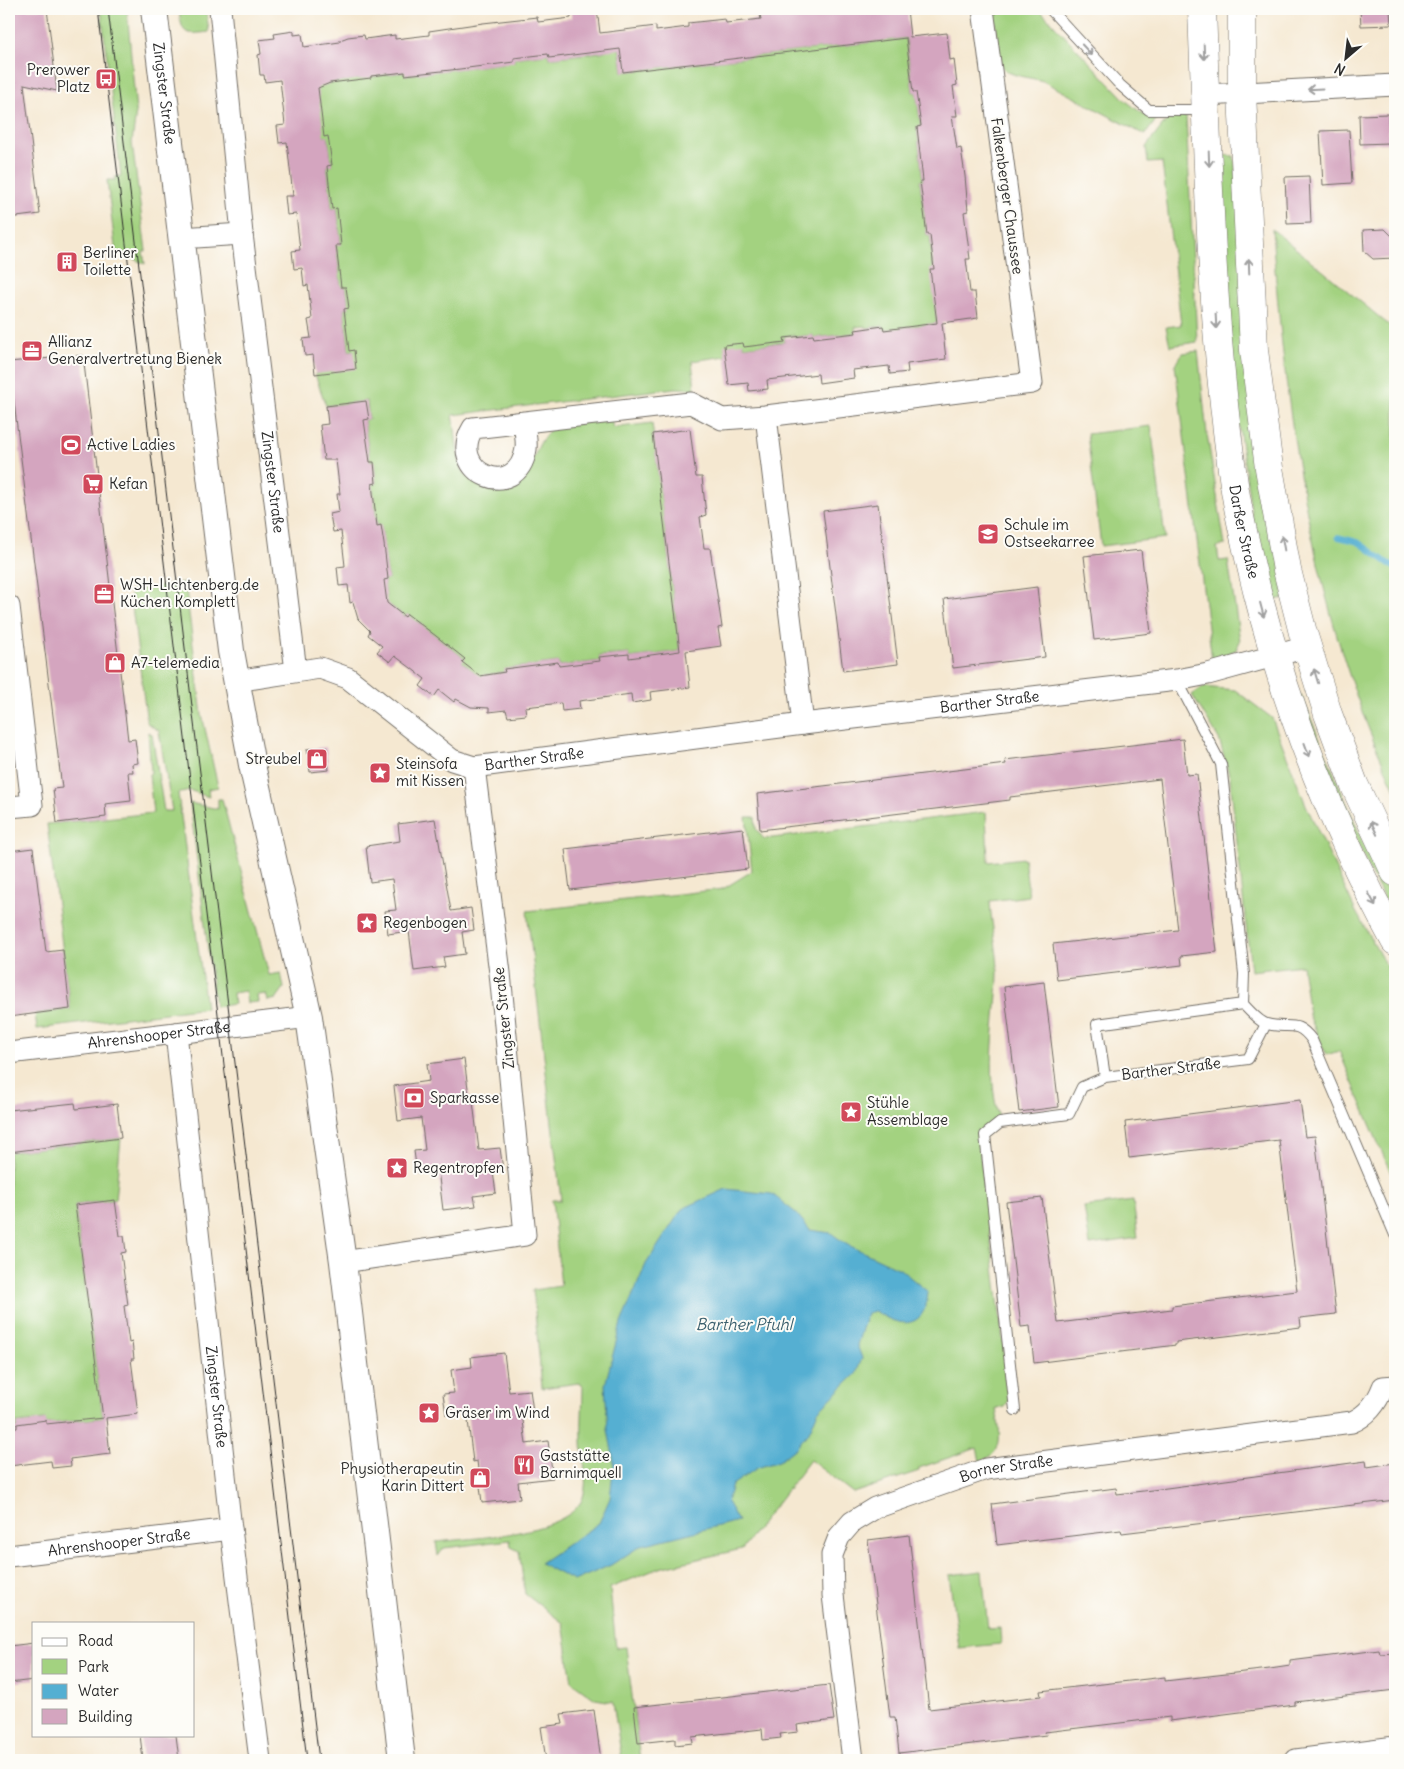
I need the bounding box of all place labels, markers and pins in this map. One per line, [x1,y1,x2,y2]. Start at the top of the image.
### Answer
place label: Prerower Platz [27,60,90,96]
bus stop icon: Prerower Platz [94,67,118,91]
place label: Berliner Toilette [83,243,137,279]
building icon: Berliner Toilette [55,250,79,274]
place label: Allianz Generalvertretung Bienek [48,332,222,368]
office icon: Allianz Generalvertretung Bienek [20,339,44,363]
sports icon: Active Ladies [59,433,83,457]
place label: Active Ladies [87,435,175,454]
supermarket icon: Kefan [81,472,105,496]
place label: Kefan [109,474,148,493]
place label: Schule im Ostseekarree [1004,515,1095,551]
school or university icon: Schule im Ostseekarree [976,522,1000,546]
place label: WSH-Lichtenberg.de Küchen Komplett [120,575,259,611]
office icon: WSH-Lichtenberg.de Küchen Komplett [92,582,116,606]
shop icon: A7-telemedia [103,651,127,675]
place label: A7-telemedia [131,653,220,672]
shop icon: Streubel [305,747,329,771]
place label: Streubel [246,749,301,768]
place label: Steinsofa mit Kissen [396,754,465,790]
place icon: Steinsofa mit Kissen [368,761,392,785]
place icon: Regenbogen [355,911,379,935]
place label: Regenbogen [383,913,468,932]
bank icon: Sparkasse [402,1086,426,1110]
place label: Sparkasse [430,1088,499,1107]
place label: Stühle Assemblage [867,1093,948,1129]
place icon: Stühle Assemblage [839,1100,863,1124]
place icon: Regentropfen [385,1156,409,1180]
place label: Regentropfen [413,1158,505,1177]
place icon: Gräser im Wind [417,1401,441,1425]
place label: Gräser im Wind [445,1403,550,1422]
place label: Gaststätte Barnimquell [540,1446,622,1482]
restaurant icon: Gaststätte Barnimquell [512,1453,536,1477]
place label: Physiotherapeutin Karin Dittert [341,1459,464,1495]
shop icon: Physiotherapeutin Karin Dittert [468,1466,492,1490]

